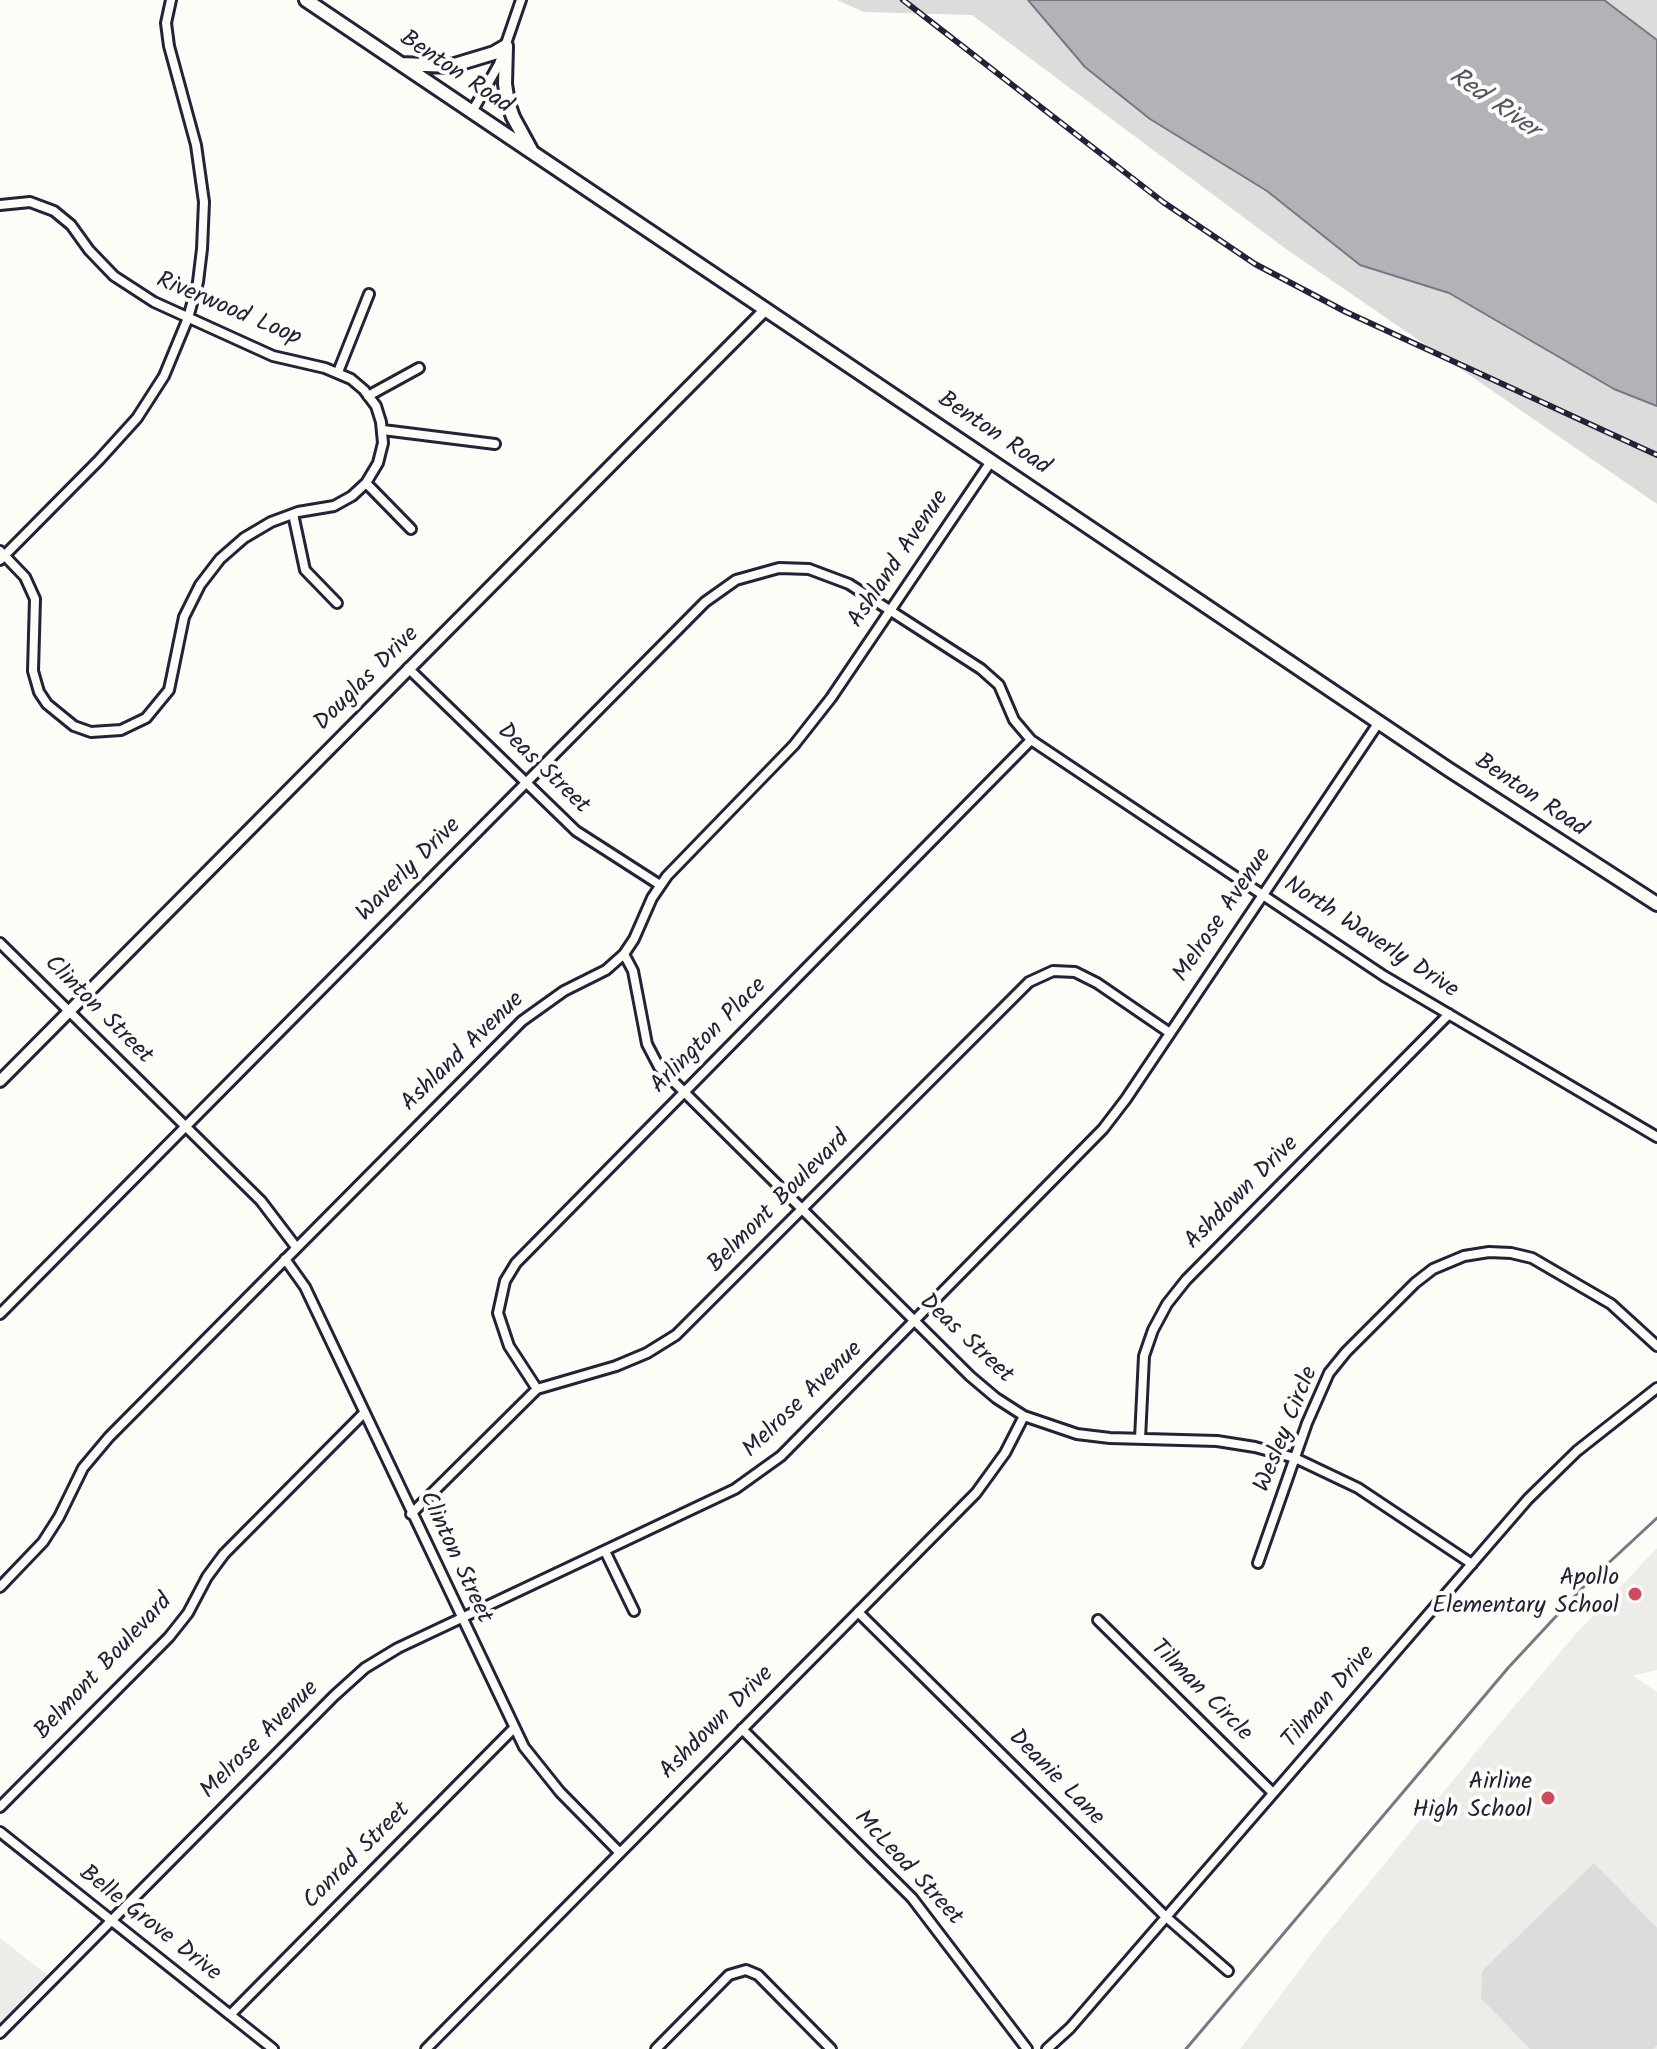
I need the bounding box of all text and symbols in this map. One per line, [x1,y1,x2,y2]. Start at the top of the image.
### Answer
street label: Benton Road [393,26,517,122]
water label: Red River [1442,63,1544,147]
street label: Riverwood Loop [151,268,305,354]
street label: Benton Road [931,387,1055,483]
street label: Ashland Avenue [843,486,957,634]
street label: Douglas Drive [310,622,426,738]
street label: Deas Street [489,719,595,821]
street label: Benton Road [1468,749,1592,845]
street label: Waverly Drive [352,813,468,929]
street label: Melrose Avenue [1169,843,1279,989]
street label: North Waverly Drive [1277,872,1463,1006]
street label: Clinton Street [37,951,157,1071]
street label: Arlington Place [646,973,774,1101]
street label: Ashland Avenue [396,987,532,1119]
street label: Belmont Boulevard [703,1126,857,1280]
street label: Ashdown Drive [1180,1131,1306,1257]
street label: Deas Street [912,1289,1018,1391]
street label: Melrose Avenue [738,1337,870,1465]
street label: Wesley Circle [1250,1363,1326,1497]
street label: Clinton Street [411,1487,497,1629]
place label: Apollo Elementary School [1432,1566,1619,1622]
marker: Apollo Elementary School [1626,1585,1644,1603]
street label: Belmont Boulevard [30,1589,180,1747]
street label: Tilman Circle [1143,1635,1257,1749]
street label: Tilman Drive [1277,1641,1383,1755]
street label: Ashdown Drive [655,1661,781,1787]
street label: Melrose Avenue [196,1676,326,1806]
street label: Deanie Lane [1001,1725,1109,1833]
place label: Airline High School [1412,1770,1532,1826]
marker: Airline High School [1539,1789,1557,1807]
street label: Conrad Street [298,1797,418,1917]
street label: McLeod Street [846,1805,968,1933]
street label: Belle Grove Drive [72,1861,226,1989]

